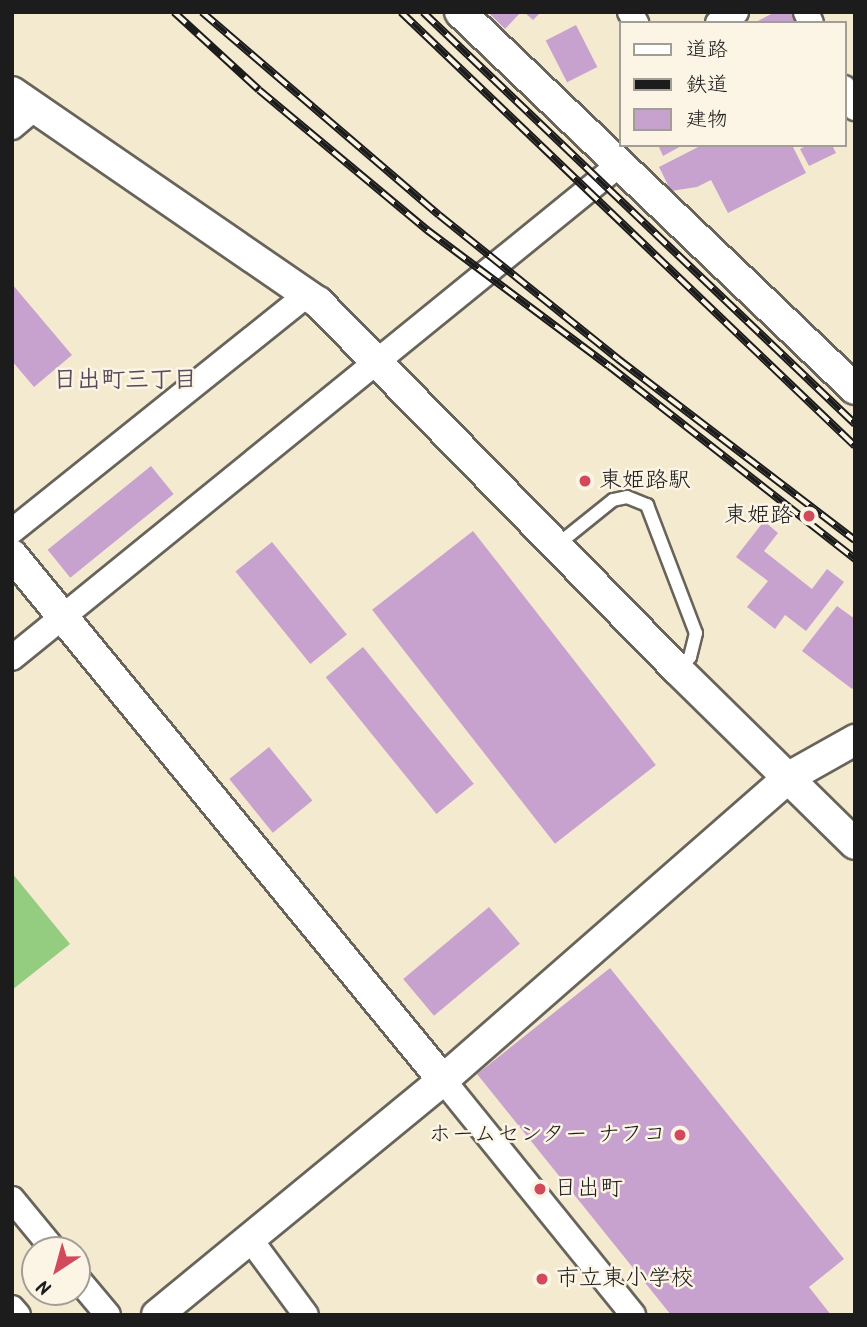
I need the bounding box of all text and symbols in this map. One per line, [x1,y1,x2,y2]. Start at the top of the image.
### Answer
legend [618,21,846,147]
text: 道路 [686,34,728,67]
text: 鉄道 [686,69,728,102]
text: 建物 [686,104,728,137]
district label: 日出町三丁目 [53,367,197,395]
place label: 東姫路駅 [599,467,691,495]
marker: 東姫路駅 [577,473,593,489]
place label: 東姫路 [724,502,793,530]
marker: 東姫路 [799,506,819,526]
place label: ホームセンター ナフコ [427,1121,666,1149]
marker: ホームセンター ナフコ [672,1127,688,1143]
place label: 日出町 [554,1175,623,1203]
marker: 日出町 [532,1181,548,1197]
north arrow [21,1236,91,1306]
place label: 市立東小学校 [556,1265,694,1293]
text: N [31,1271,59,1302]
marker: 市立東小学校 [534,1271,550,1287]

